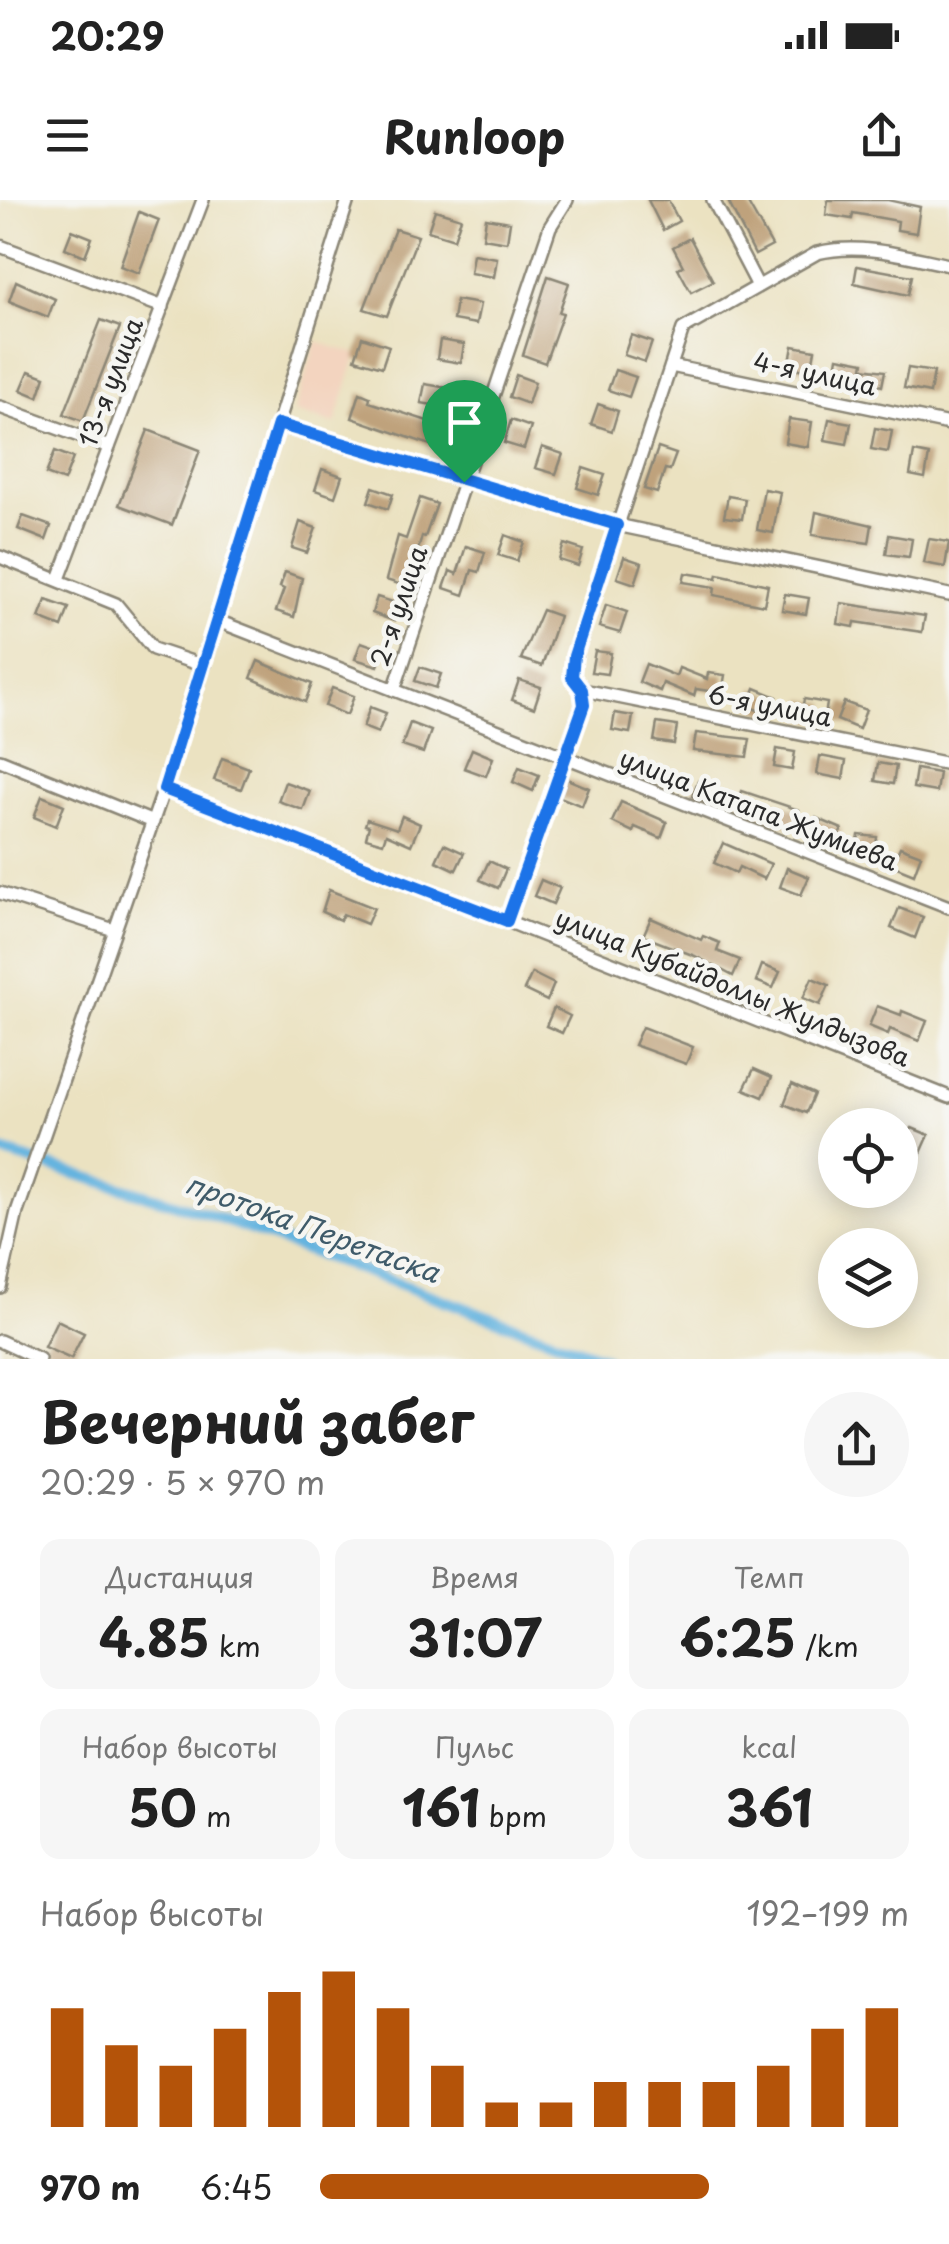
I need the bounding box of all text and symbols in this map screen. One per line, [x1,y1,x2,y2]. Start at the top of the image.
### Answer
text: 20:29 [50,7,165,64]
text: Runloop [384,101,565,169]
icon: menu [40,108,95,163]
icon: share [854,108,909,163]
street label: 13-я улица [68,312,152,452]
street label: 4-я улица [750,341,880,405]
pin [422,380,507,483]
icon: arrive [437,395,492,450]
street label: 2-я улица [360,540,436,671]
street label: 6-я улица [705,674,835,736]
street label: улица Катапа Жумиева [614,738,904,880]
street label: улица Кубайдоллы Жулдызова [550,898,917,1076]
map controls [818,1108,918,1328]
button: locate [818,1108,918,1208]
water label: протока Перетаска [180,1161,447,1293]
button: layers [818,1228,918,1328]
text: Вечерний забег [40,1379,474,1462]
button: share [804,1392,909,1497]
text: 20:29 · 5 × 970 m [40,1458,325,1506]
text: Дистанция [106,1555,254,1598]
text: Время [430,1555,519,1598]
text: Темп [734,1555,805,1598]
text: 4.85 [99,1598,210,1674]
text: 31:07 [407,1598,542,1674]
text: 6:25 [680,1598,796,1674]
text: km [210,1624,261,1667]
text: /km [796,1624,859,1667]
text: Набор высоты [82,1725,278,1768]
text: Пульс [435,1725,514,1768]
text: kcal [741,1725,797,1768]
text: 50 [128,1768,197,1844]
text: 161 [402,1768,480,1844]
text: 361 [726,1768,813,1844]
text: m [197,1794,231,1837]
text: bpm [480,1794,547,1837]
text: Набор высоты [40,1889,264,1937]
text: 192–199 m [746,1889,909,1937]
text: 970 m [40,2163,140,2211]
text: 6:45 [200,2163,272,2211]

